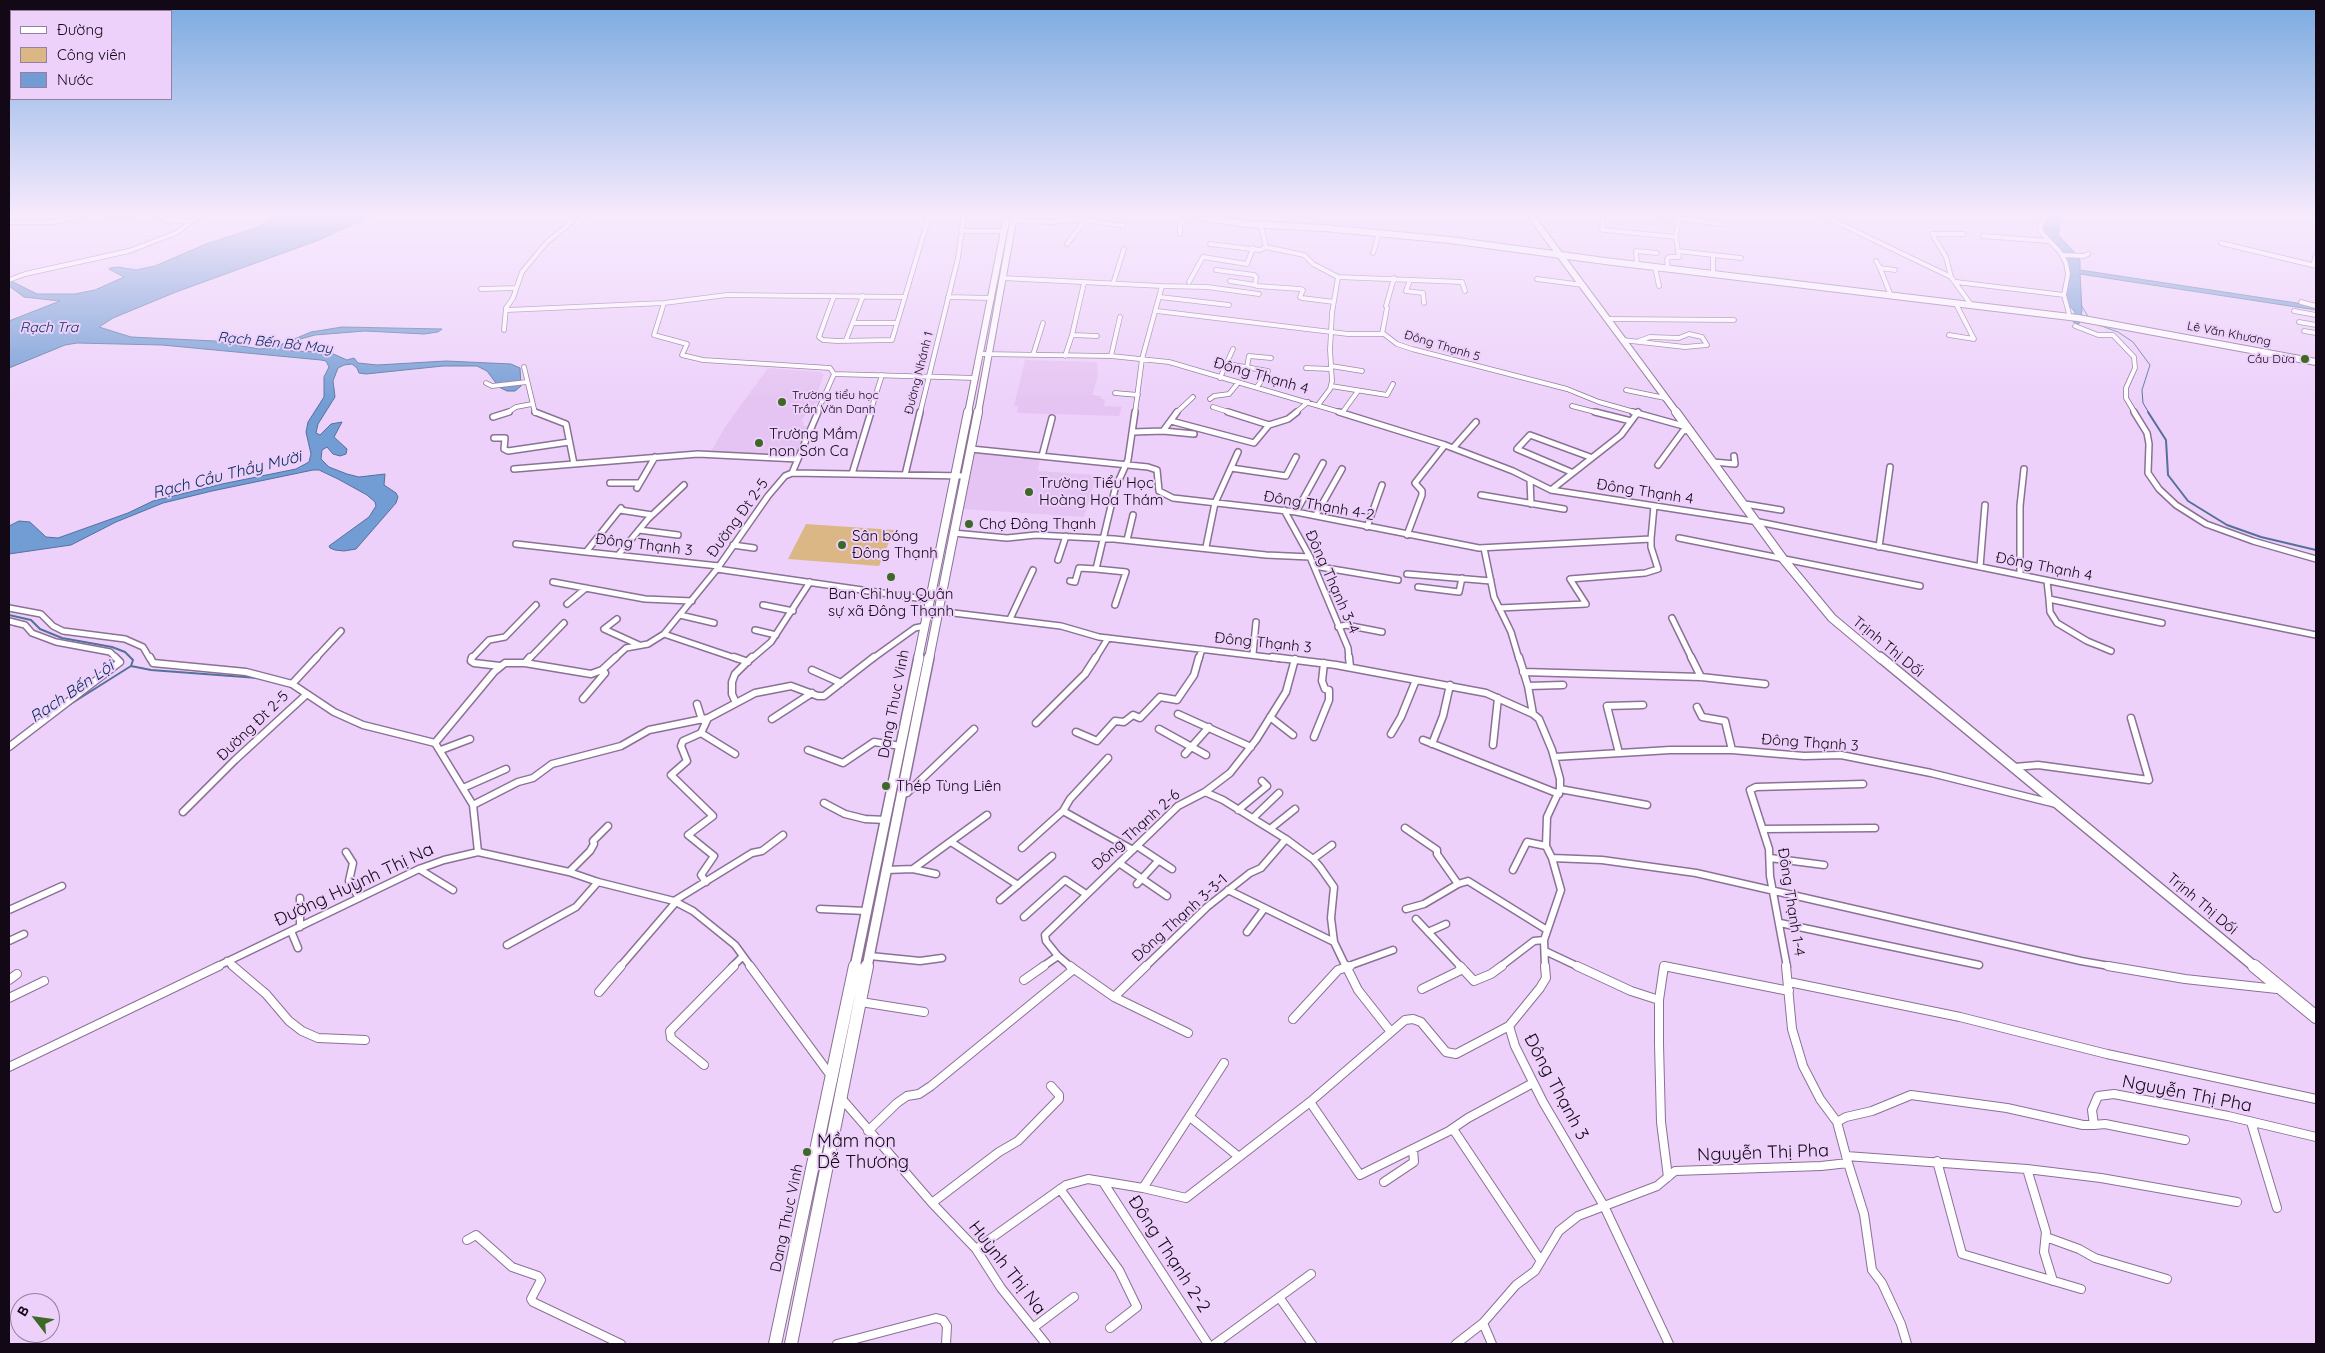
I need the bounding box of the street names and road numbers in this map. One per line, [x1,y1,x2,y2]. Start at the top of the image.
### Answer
street label: Lê Văn Khương [2186,319,2272,349]
street label: Đông Thạnh 5 [1402,328,1482,364]
street label: Đường Nhánh 1 [902,330,936,416]
street label: Đông Thạnh 4 [1211,354,1311,398]
street label: Đường Đt 2-5 [703,475,773,561]
street label: Đông Thạnh 4 [1595,475,1695,509]
street label: Đông Thạnh 4-2 [1262,487,1376,525]
street label: Đông Thạnh 3-4 [1301,527,1363,637]
street label: Đông Thạnh 3 [594,530,694,560]
street label: Đông Thạnh 4 [1994,549,2094,585]
street label: Trịnh Thị Dối [1849,613,1927,681]
street label: Đông Thạnh 3 [1213,629,1313,657]
street label: Dang Thuc Vinh [875,648,913,760]
street label: Đường Đt 2-5 [213,687,293,765]
street label: Đông Thạnh 3 [1761,731,1859,755]
street label: Đông Thạnh 2-6 [1088,786,1184,874]
street label: Đường Huỳnh Thị Na [271,839,437,931]
street label: Đông Thạnh 1-4 [1774,847,1808,957]
street label: Trịnh Thị Dối [2163,869,2241,939]
street label: Đông Thạnh 3-3-1 [1129,870,1231,966]
street label: Đông Thạnh 3 [1519,1030,1593,1144]
street label: Nguyễn Thị Pha [2120,1071,2254,1117]
street label: Nguyễn Thị Pha [1697,1140,1829,1166]
street label: Dang Thuc Vinh [767,1162,807,1274]
street label: Đông Thạnh 2-2 [1123,1192,1215,1316]
street label: Huỳnh Thị Na [964,1217,1050,1319]

